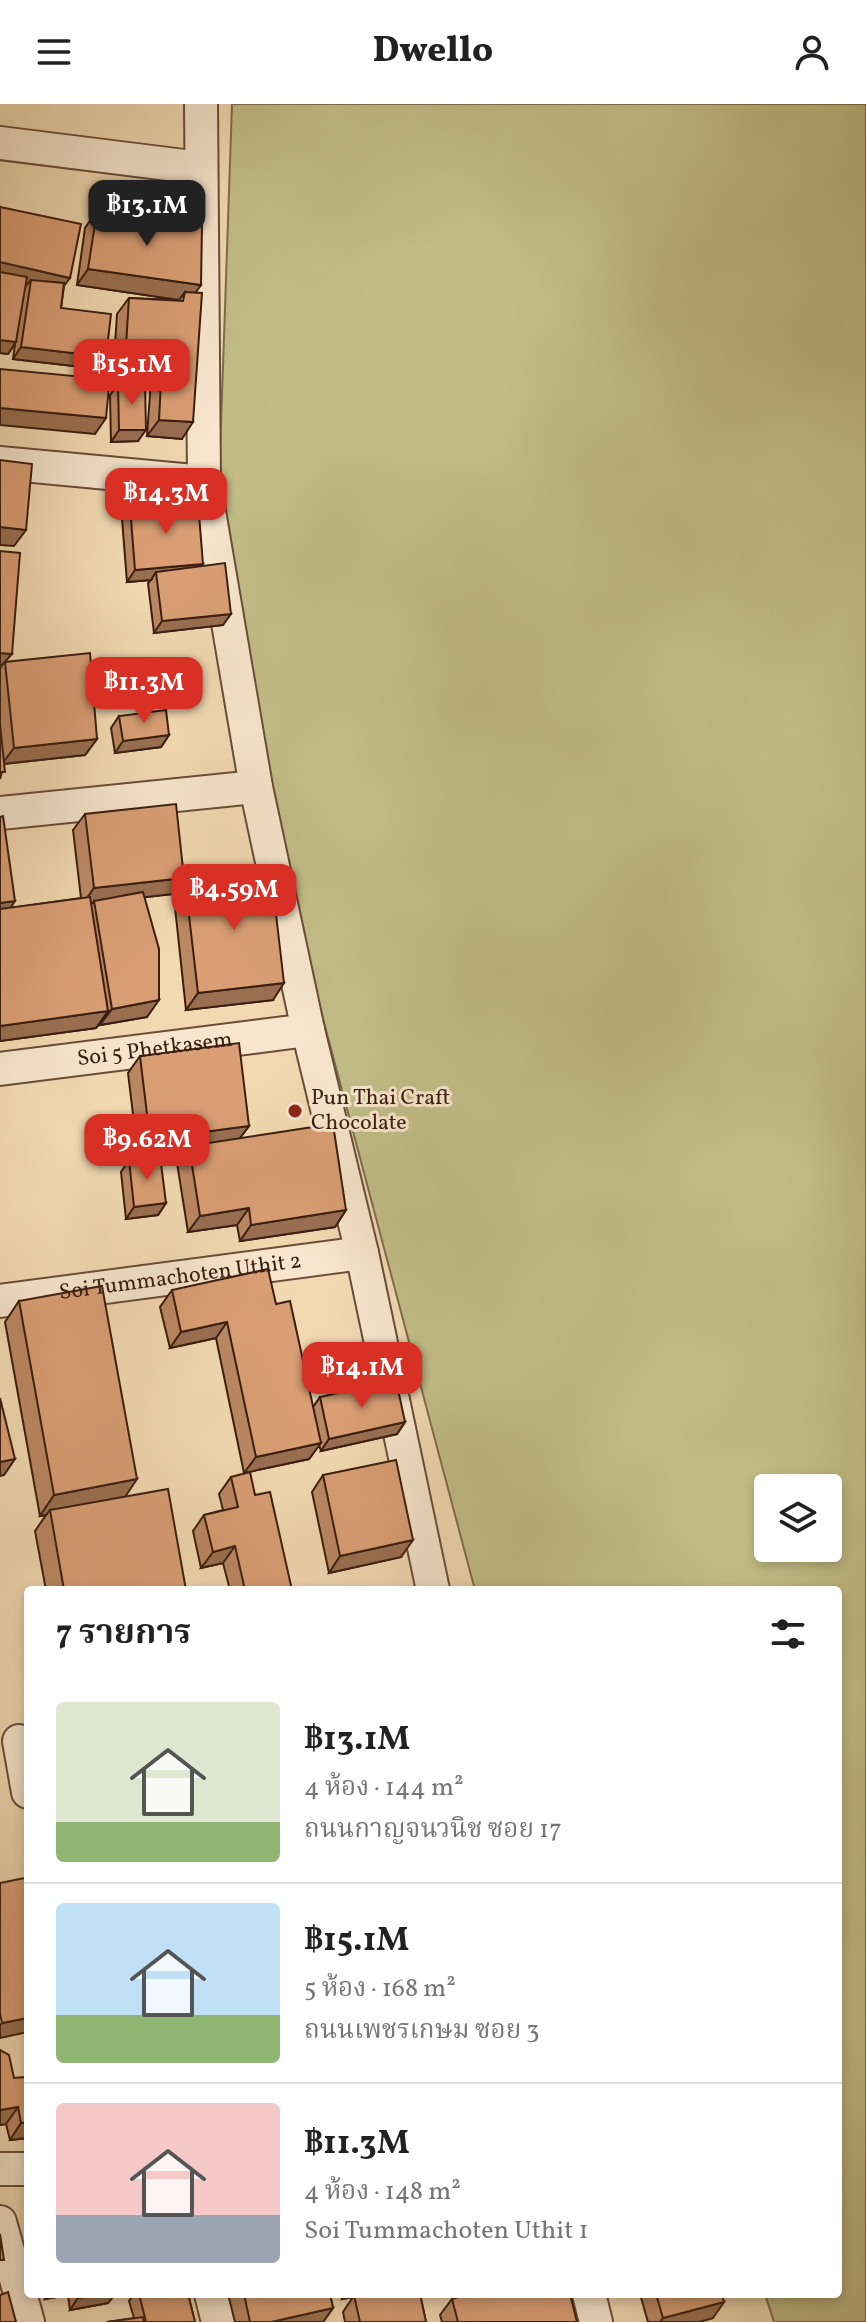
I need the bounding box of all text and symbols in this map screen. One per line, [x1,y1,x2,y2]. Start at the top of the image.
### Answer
text: Dwello [373,27,493,77]
icon: menu [32,30,76,74]
icon: person [790,30,834,74]
pin: ฿13.1M [82,180,212,248]
text: ฿13.1M [106,188,188,224]
pin: ฿15.1M [67,339,197,407]
text: ฿15.1M [92,347,172,383]
pin: ฿14.3M [101,468,231,536]
text: ฿14.3M [123,476,209,512]
pin: ฿11.3M [79,657,209,725]
text: ฿11.3M [104,665,184,701]
pin: ฿4.59M [169,864,299,932]
text: ฿4.59M [189,872,279,908]
street label: Soi 5 Phetkasem [75,1024,234,1075]
place label: Pun Thai Craft Chocolate [311,1083,450,1139]
marker: Pun Thai Craft Chocolate [286,1102,304,1120]
pin: ฿9.62M [82,1114,212,1182]
text: ฿9.62M [102,1122,192,1158]
street label: Soi Tummachoten Uthit 2 [57,1246,304,1309]
pin: ฿14.1M [297,1342,427,1410]
text: ฿14.1M [320,1350,404,1386]
map controls [754,1474,842,1562]
button: layers [754,1474,842,1562]
text: 7 รายการ [56,1611,191,1658]
icon: filters [766,1612,810,1656]
text: ฿13.1M [304,1717,410,1764]
icon: home [120,1734,216,1830]
text: 4 ห้อง · 144 m² [304,1770,464,1806]
text: ถนนกาญจนวนิช ซอย 17 [304,1812,562,1848]
text: ฿15.1M [304,1918,409,1965]
icon: home [120,1935,216,2031]
text: 5 ห้อง · 168 m² [304,1971,456,2007]
text: ถนนเพชรเกษม ซอย 3 [304,2013,540,2049]
text: ฿11.3M [304,2121,410,2168]
icon: home [120,2135,216,2231]
text: 4 ห้อง · 148 m² [304,2174,461,2210]
text: Soi Tummachoten Uthit 1 [304,2213,589,2249]

